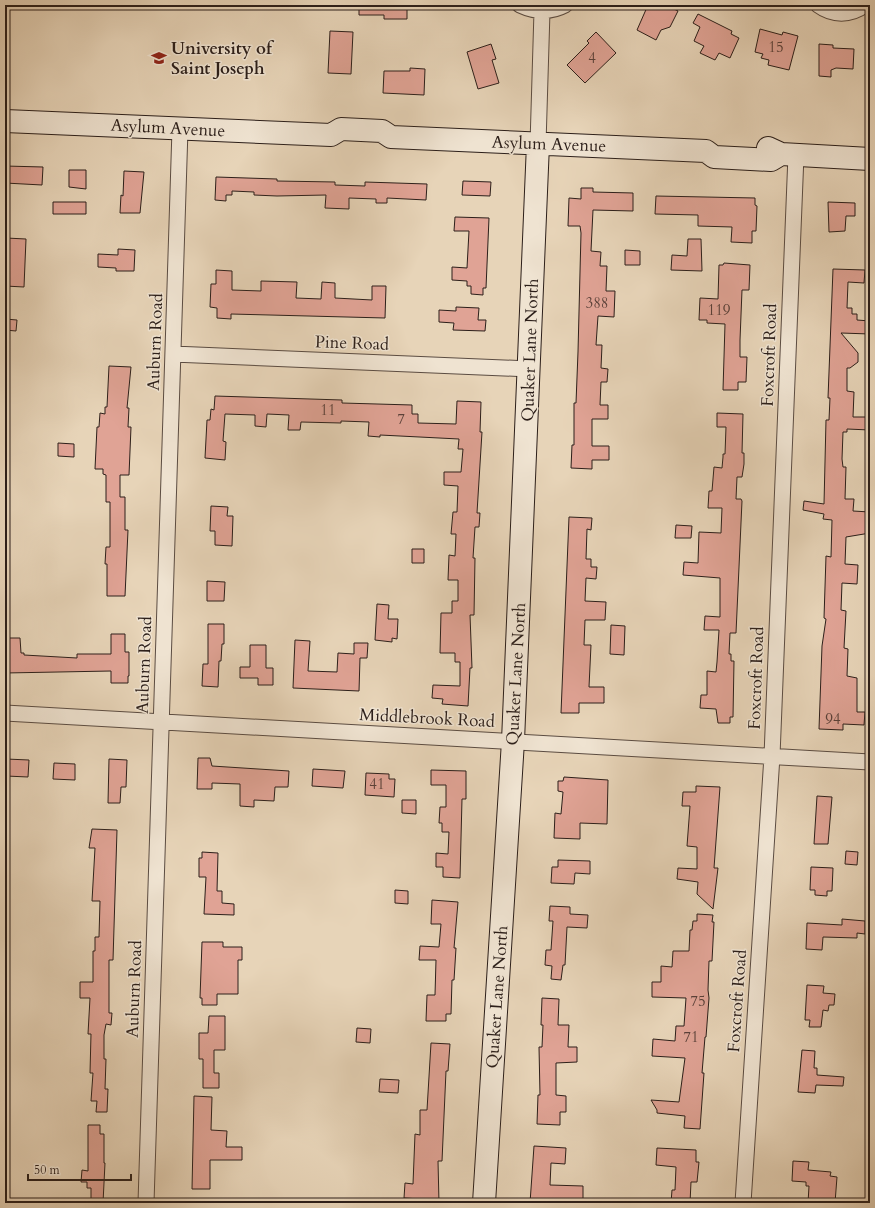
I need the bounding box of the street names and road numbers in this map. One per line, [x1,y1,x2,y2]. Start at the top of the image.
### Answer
street label: Asylum Avenue [110,114,226,142]
street label: Asylum Avenue [491,131,607,157]
street label: Quaker Lane North [516,277,544,422]
street label: Auburn Road [142,293,168,391]
street label: Foxcroft Road [756,303,782,407]
street label: Pine Road [315,330,389,356]
street label: Quaker Lane North [501,601,531,746]
street label: Auburn Road [131,616,157,714]
street label: Foxcroft Road [743,626,769,730]
street label: Middlebrook Road [359,703,495,733]
street label: Quaker Lane North [481,924,514,1069]
street label: Auburn Road [121,940,147,1038]
street label: Foxcroft Road [722,949,752,1053]

